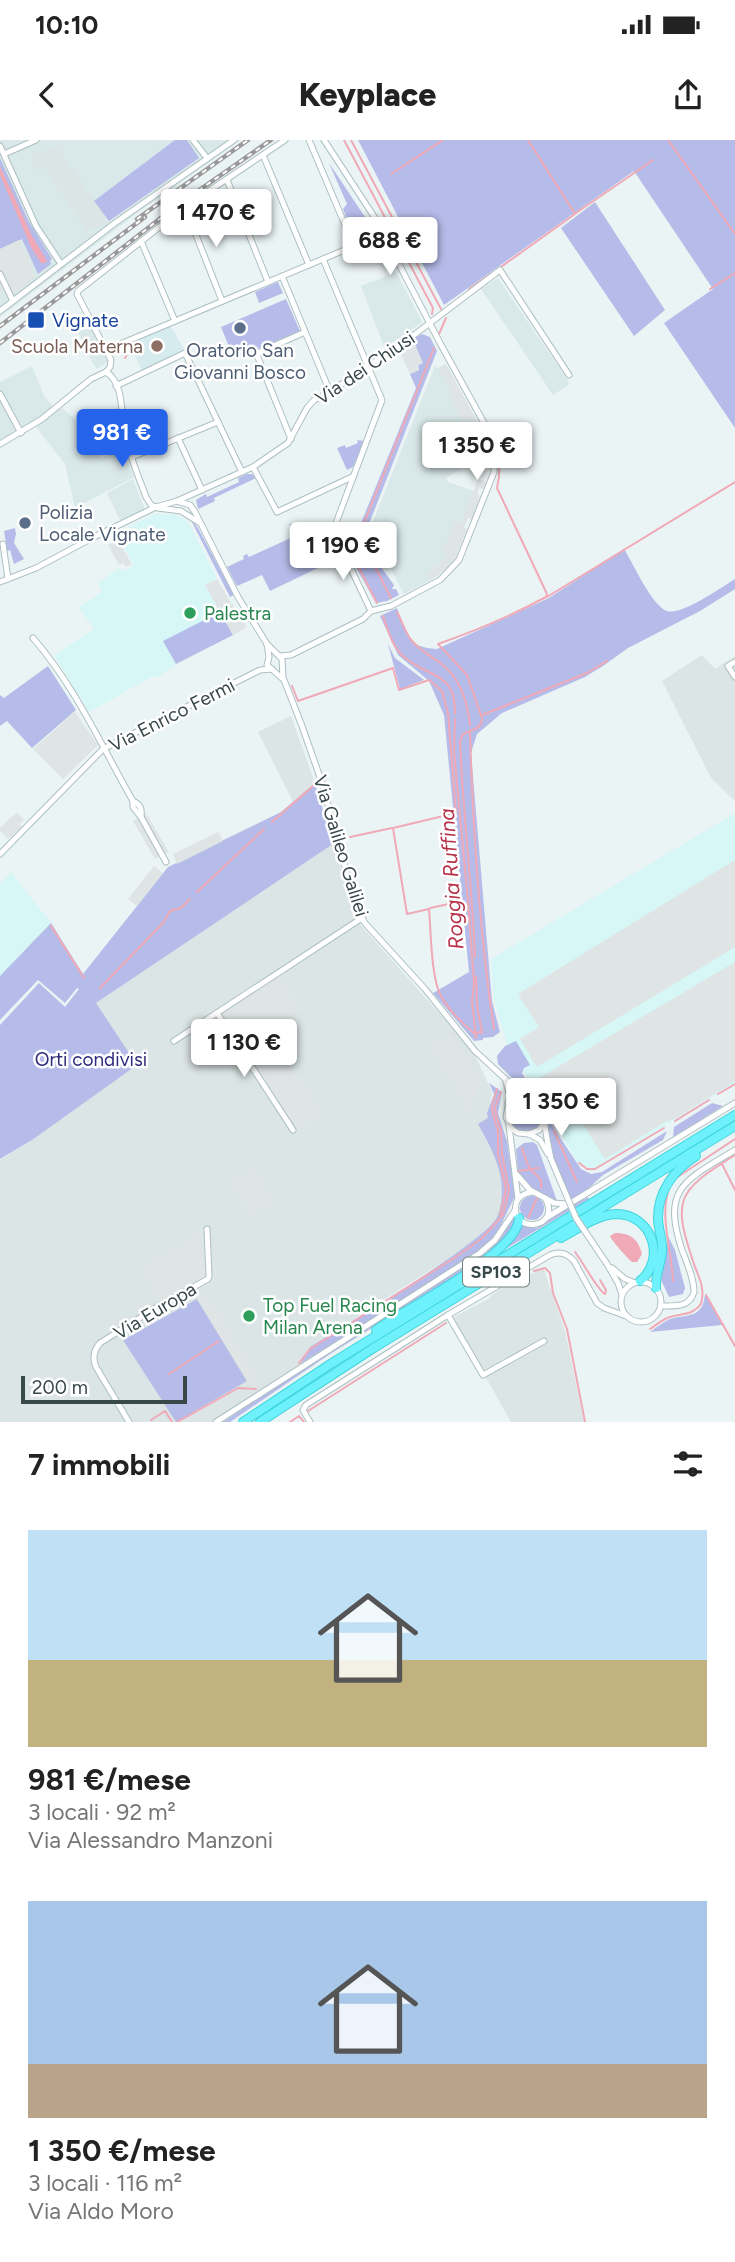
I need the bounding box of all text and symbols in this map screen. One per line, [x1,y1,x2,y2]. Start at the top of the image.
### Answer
text: 10:10 [35,9,98,41]
icon: back [28,76,66,114]
text: Keyplace [299,76,436,114]
icon: share [669,76,707,114]
pin: 1 470 € [151,190,281,249]
text: 1 470 € [177,198,255,226]
pin: 688 € [341,218,439,277]
text: 688 € [359,226,421,254]
place label: Vignate [52,309,119,332]
marker: Vignate [26,310,46,330]
marker: Oratorio San Giovanni Bosco [232,320,248,336]
street label: Via dei Chiusi [311,326,419,410]
place label: Scuola Materna [11,335,143,358]
marker: Scuola Materna [149,338,165,354]
place label: Oratorio San Giovanni Bosco [174,339,306,384]
pin: 981 € [73,410,171,469]
text: 981 € [93,418,151,446]
pin: 1 350 € [412,422,542,482]
text: 1 350 € [438,431,516,459]
place label: Polizia Locale Vignate [39,501,166,546]
marker: Polizia Locale Vignate [17,515,33,531]
pin: 1 190 € [278,522,408,582]
text: 1 190 € [306,531,380,559]
place label: Palestra [204,602,271,625]
marker: Palestra [182,605,198,621]
street label: Via Enrico Fermi [105,673,239,757]
street label: Via Galileo Galilei [309,773,373,919]
water label: Roggia Ruffina [434,807,468,951]
pin: 1 130 € [179,1020,309,1079]
text: 1 130 € [207,1028,281,1056]
park label: Orti condivisi [35,1048,147,1071]
pin: 1 350 € [496,1079,626,1138]
text: 1 350 € [522,1087,600,1115]
road number: SP103 [463,1258,529,1287]
street label: Via Europa [110,1277,200,1345]
place label: Top Fuel Racing Milan Arena [263,1294,397,1339]
marker: Top Fuel Racing Milan Arena [241,1308,257,1324]
scale bar [21,1373,187,1405]
text: 200 m [32,1376,88,1399]
icon: filters [669,1445,707,1483]
text: 7 immobili [28,1446,170,1483]
icon: home [305,1575,431,1701]
text: 981 €/mese [28,1761,191,1798]
text: 3 locali · 92 m² [28,1798,176,1826]
text: Via Alessandro Manzoni [28,1826,273,1854]
icon: home [305,1946,431,2072]
text: 1 350 €/mese [28,2132,216,2169]
text: 3 locali · 116 m² [28,2169,182,2197]
text: Via Aldo Moro [28,2197,174,2225]

